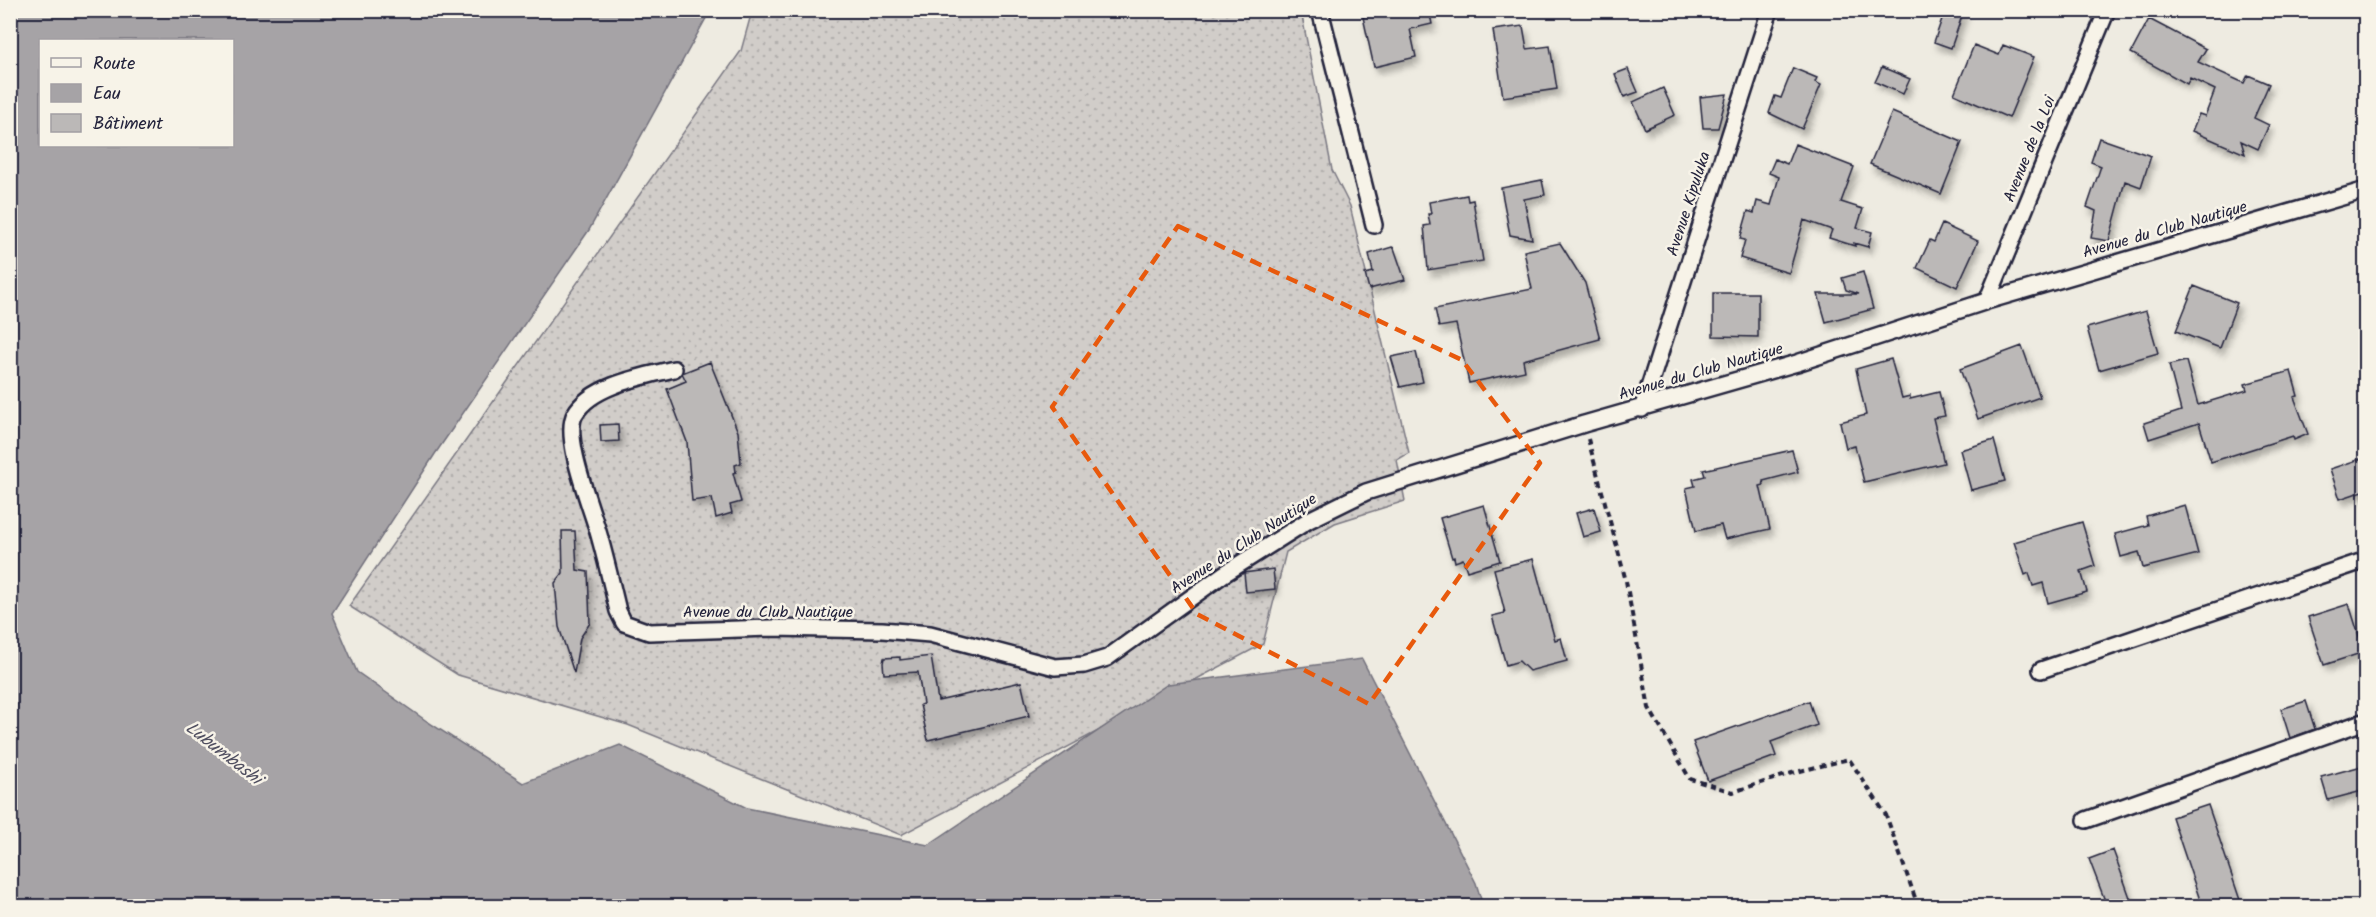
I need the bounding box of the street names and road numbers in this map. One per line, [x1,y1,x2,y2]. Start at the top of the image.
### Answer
street label: Avenue de la Loi [1997,91,2063,206]
street label: Avenue Kipuluka [1660,148,1718,260]
street label: Avenue du Club Nautique [2080,195,2250,265]
street label: Avenue du Club Nautique [1616,337,1786,407]
street label: Avenue du Club Nautique [1166,487,1322,601]
street label: Avenue du Club Nautique [683,600,853,625]

